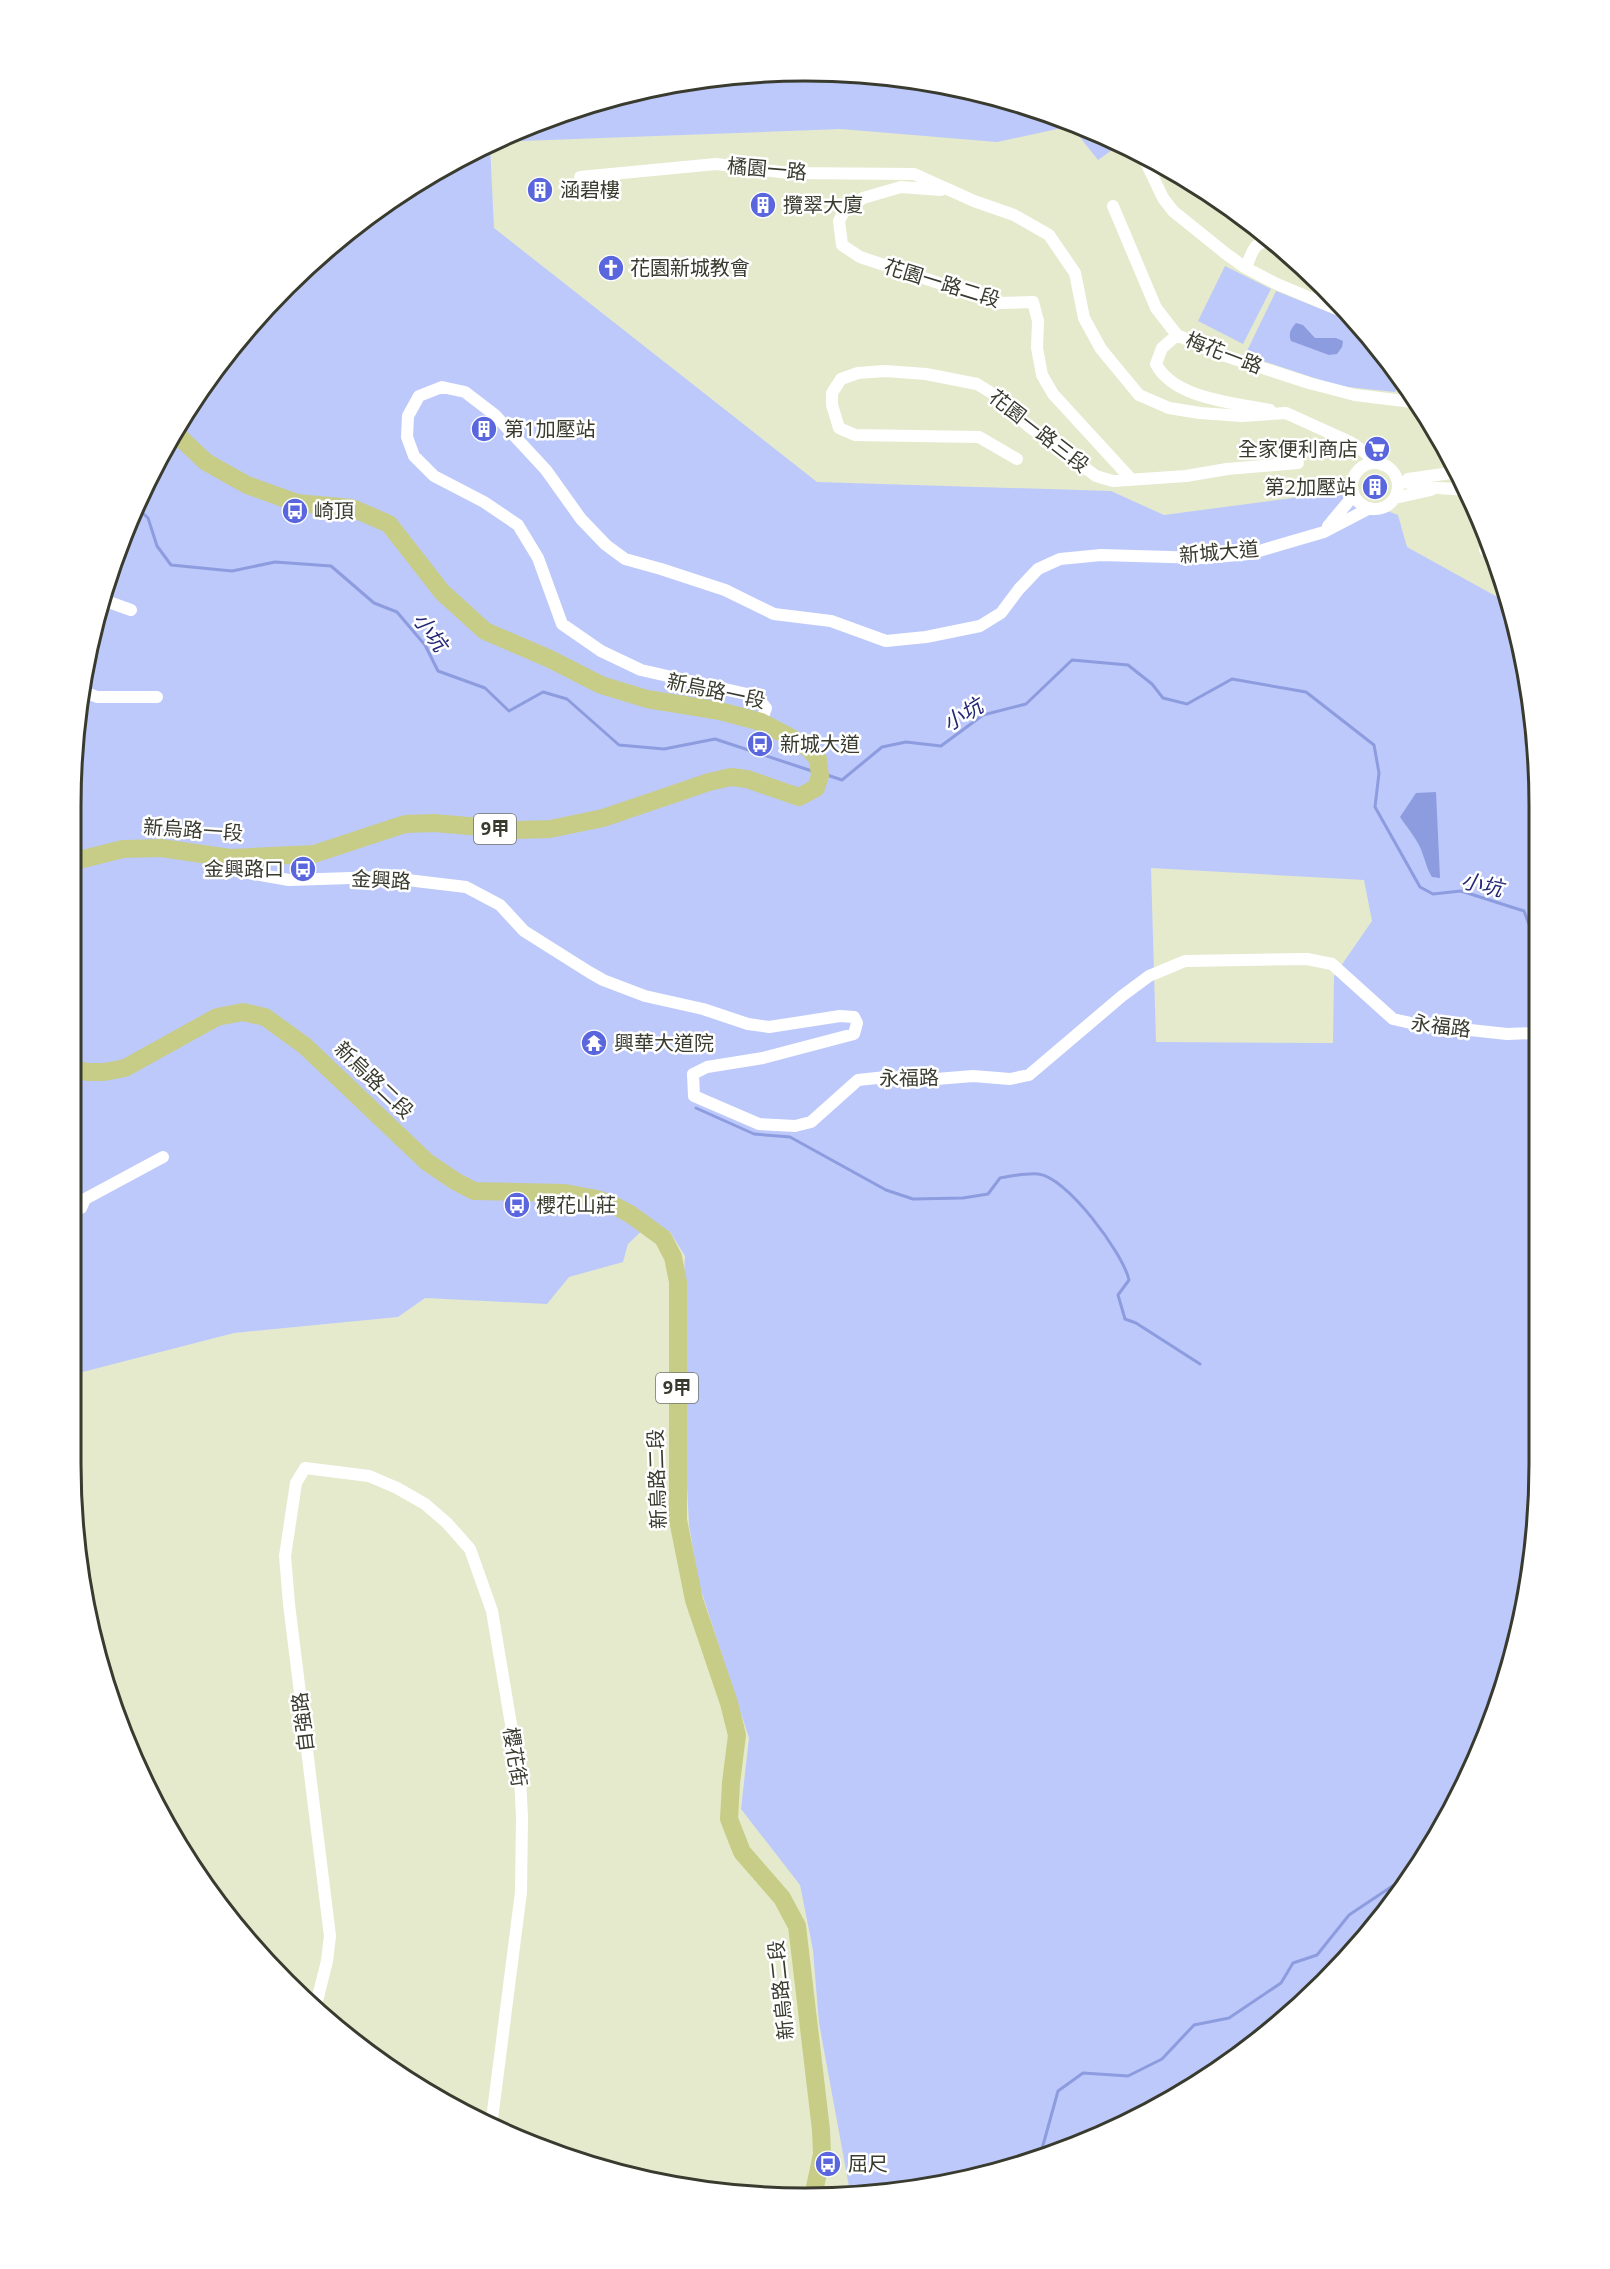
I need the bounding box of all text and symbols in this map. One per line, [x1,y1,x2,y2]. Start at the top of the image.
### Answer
street label: 橘園一路 [726,152,808,185]
building icon: 涵碧樓 [525,175,555,205]
place label: 涵碧樓 [560,176,620,203]
building icon: 攬翠大廈 [748,190,778,220]
place label: 攬翠大廈 [783,191,863,218]
street label: 花園一路二段 [881,252,1003,313]
church icon: 花園新城教會 [596,253,626,283]
place label: 花園新城教會 [630,254,750,281]
street label: 梅花一路 [1182,326,1266,379]
street label: 花園一路三段 [984,383,1095,478]
building icon: 第1加壓站 [469,414,499,444]
place label: 第1加壓站 [504,415,595,442]
supermarket icon: 全家便利商店 [1362,434,1392,464]
place label: 全家便利商店 [1238,435,1358,462]
building icon: 第2加壓站 [1360,472,1390,502]
place label: 第2加壓站 [1265,473,1356,500]
bus stop icon: 崎頂 [280,496,310,526]
place label: 崎頂 [314,497,354,524]
street label: 新城大道 [1178,535,1260,568]
water label: 小坑 [407,606,456,659]
street label: 新烏路一段 [664,667,768,714]
water label: 小坑 [937,690,990,737]
bus stop icon: 新城大道 [745,729,775,759]
place label: 新城大道 [780,730,860,757]
street label: 新烏路一段 [142,813,244,846]
road number: 9甲 [474,814,516,844]
bus stop icon: 金興路口 [288,854,318,884]
place label: 金興路口 [204,855,284,882]
street label: 金興路 [350,864,412,895]
water label: 小坑 [1459,866,1509,903]
street label: 永福路 [1410,1008,1472,1043]
temple icon: 興華大道院 [579,1028,609,1058]
place label: 興華大道院 [614,1029,714,1056]
street label: 新烏路二段 [329,1035,420,1124]
street label: 永福路 [879,1063,939,1092]
bus stop icon: 櫻花山莊 [502,1190,532,1220]
place label: 櫻花山莊 [536,1191,616,1218]
road number: 9甲 [656,1373,698,1403]
street label: 新烏路二段 [641,1429,672,1529]
street label: 自強路 [285,1691,320,1753]
street label: 櫻花街 [497,1725,534,1789]
street label: 新烏路二段 [762,1939,799,2041]
bus stop icon: 屈尺 [813,2149,843,2179]
place label: 屈尺 [848,2150,888,2177]

